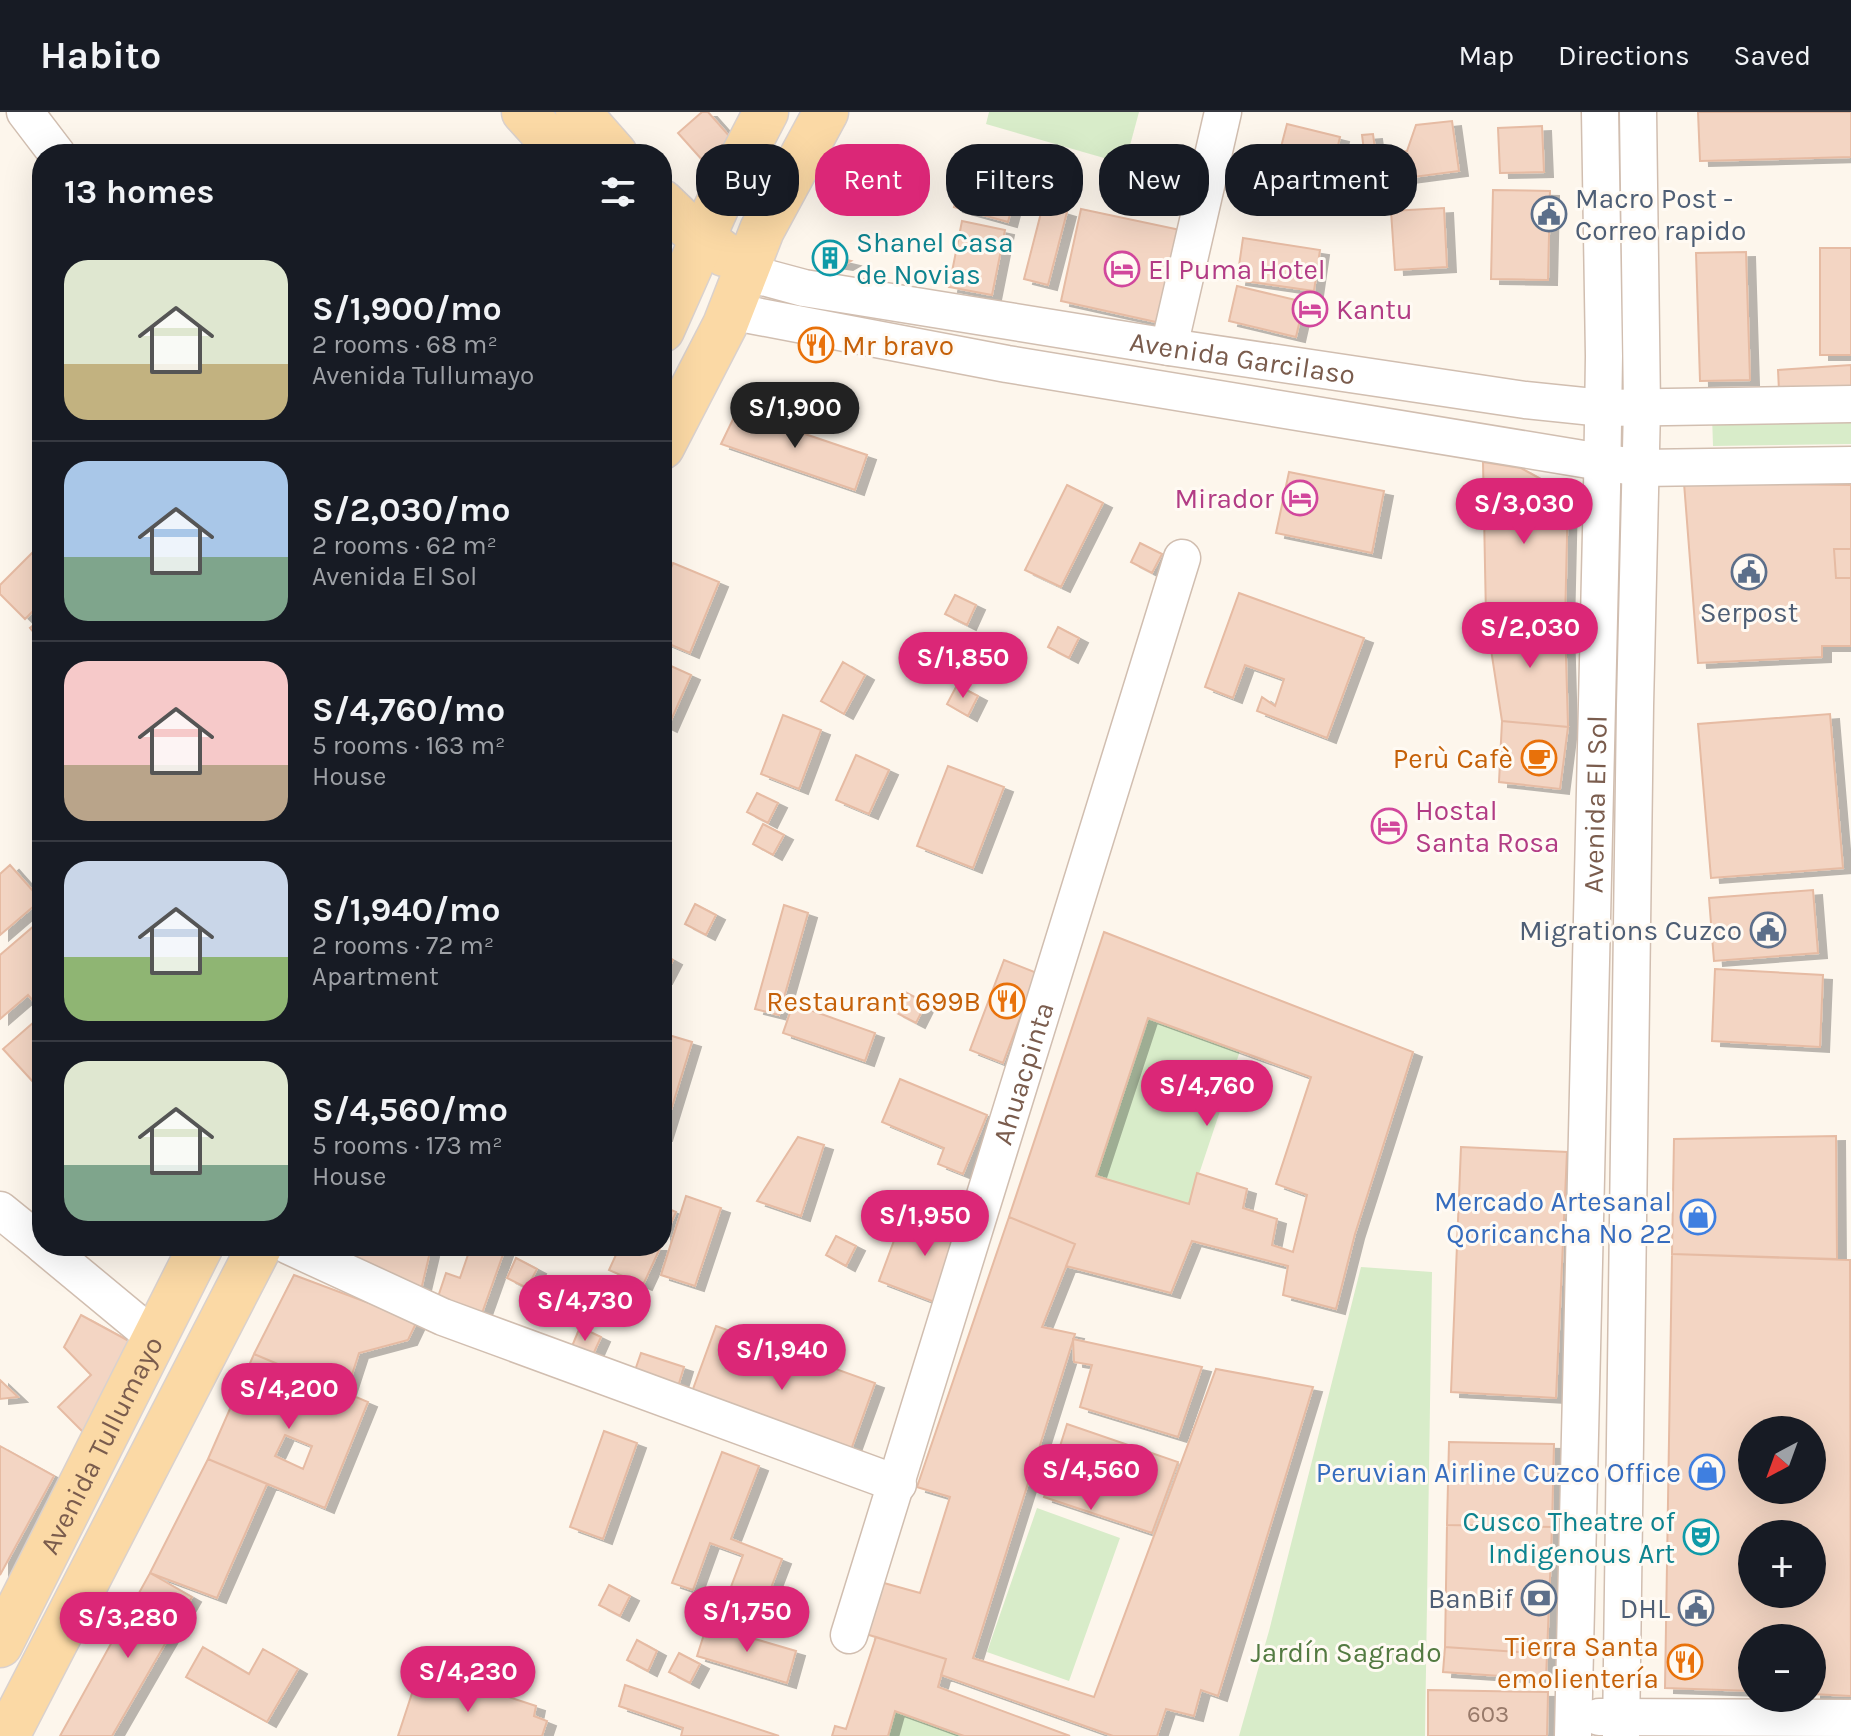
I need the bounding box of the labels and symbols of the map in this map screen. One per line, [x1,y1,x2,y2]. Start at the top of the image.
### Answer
place label: Macro Post - Correo rapido [1575,182,1746,247]
public building icon: Macro Post - Correo rapido [1530,195,1568,233]
place label: Shanel Casa de Novias [856,226,1014,291]
building icon: Shanel Casa de Novias [811,239,849,277]
hotel icon: El Puma Hotel [1103,250,1141,288]
place label: El Puma Hotel [1148,253,1326,286]
hotel icon: Kantu [1291,290,1329,328]
place label: Kantu [1336,293,1413,326]
street label: Avenida Garcilaso [1127,325,1357,392]
restaurant icon: Mr bravo [797,326,835,364]
place label: Mr bravo [842,329,954,362]
pin: S/1,900 [721,382,869,450]
pin: S/3,030 [1450,478,1598,546]
hotel icon: Mirador [1281,479,1319,517]
place label: Mirador [1174,482,1275,515]
public building icon: Serpost [1730,553,1768,591]
place label: Serpost [1700,596,1798,629]
pin: S/2,030 [1456,602,1604,670]
pin: S/1,850 [889,632,1037,700]
street label: Avenida El Sol [1577,715,1614,894]
cafe icon: Perù Cafè [1520,739,1558,777]
place label: Perù Cafè [1393,742,1513,775]
place label: Hostal Santa Rosa [1415,794,1559,859]
hotel icon: Hostal Santa Rosa [1370,807,1408,845]
public building icon: Migrations Cuzco [1749,911,1787,949]
place label: Migrations Cuzco [1519,914,1742,947]
restaurant icon: Restaurant 699B [988,982,1026,1020]
place label: Restaurant 699B [766,985,981,1018]
street label: Ahuacpinta [986,998,1061,1149]
pin: S/4,760 [1133,1060,1281,1128]
place label: Mercado Artesanal Qoricancha Nº 22 [1434,1185,1672,1250]
pin: S/1,950 [851,1190,999,1258]
shop icon: Mercado Artesanal Qoricancha Nº 22 [1679,1198,1717,1236]
pin: S/4,730 [511,1275,659,1343]
pin: S/1,940 [708,1324,856,1392]
street label: Avenida Tullumayo [33,1331,170,1560]
pin: S/4,200 [215,1363,363,1431]
north arrow [1738,1416,1826,1504]
pin: S/4,560 [1017,1444,1165,1512]
shop icon: Peruvian Airline Cuzco Office [1688,1453,1726,1491]
place label: Peruvian Airline Cuzco Office [1316,1456,1681,1489]
place label: Cusco Theatre of Indigenous Art [1462,1505,1675,1570]
theatre icon: Cusco Theatre of Indigenous Art [1682,1518,1720,1556]
bank icon: BanBif [1520,1579,1558,1617]
place label: BanBif [1428,1582,1513,1615]
pin: S/1,750 [673,1586,821,1654]
public building icon: DHL [1677,1589,1715,1627]
pin: S/3,280 [54,1592,202,1660]
place label: DHL [1620,1592,1670,1625]
place label: Tierra Santa emolientería [1497,1630,1659,1695]
park label: Jardín Sagrado [1251,1636,1441,1669]
restaurant icon: Tierra Santa emolientería [1666,1643,1704,1681]
pin: S/4,230 [394,1646,542,1714]
house number: 603 [1467,1700,1509,1728]

